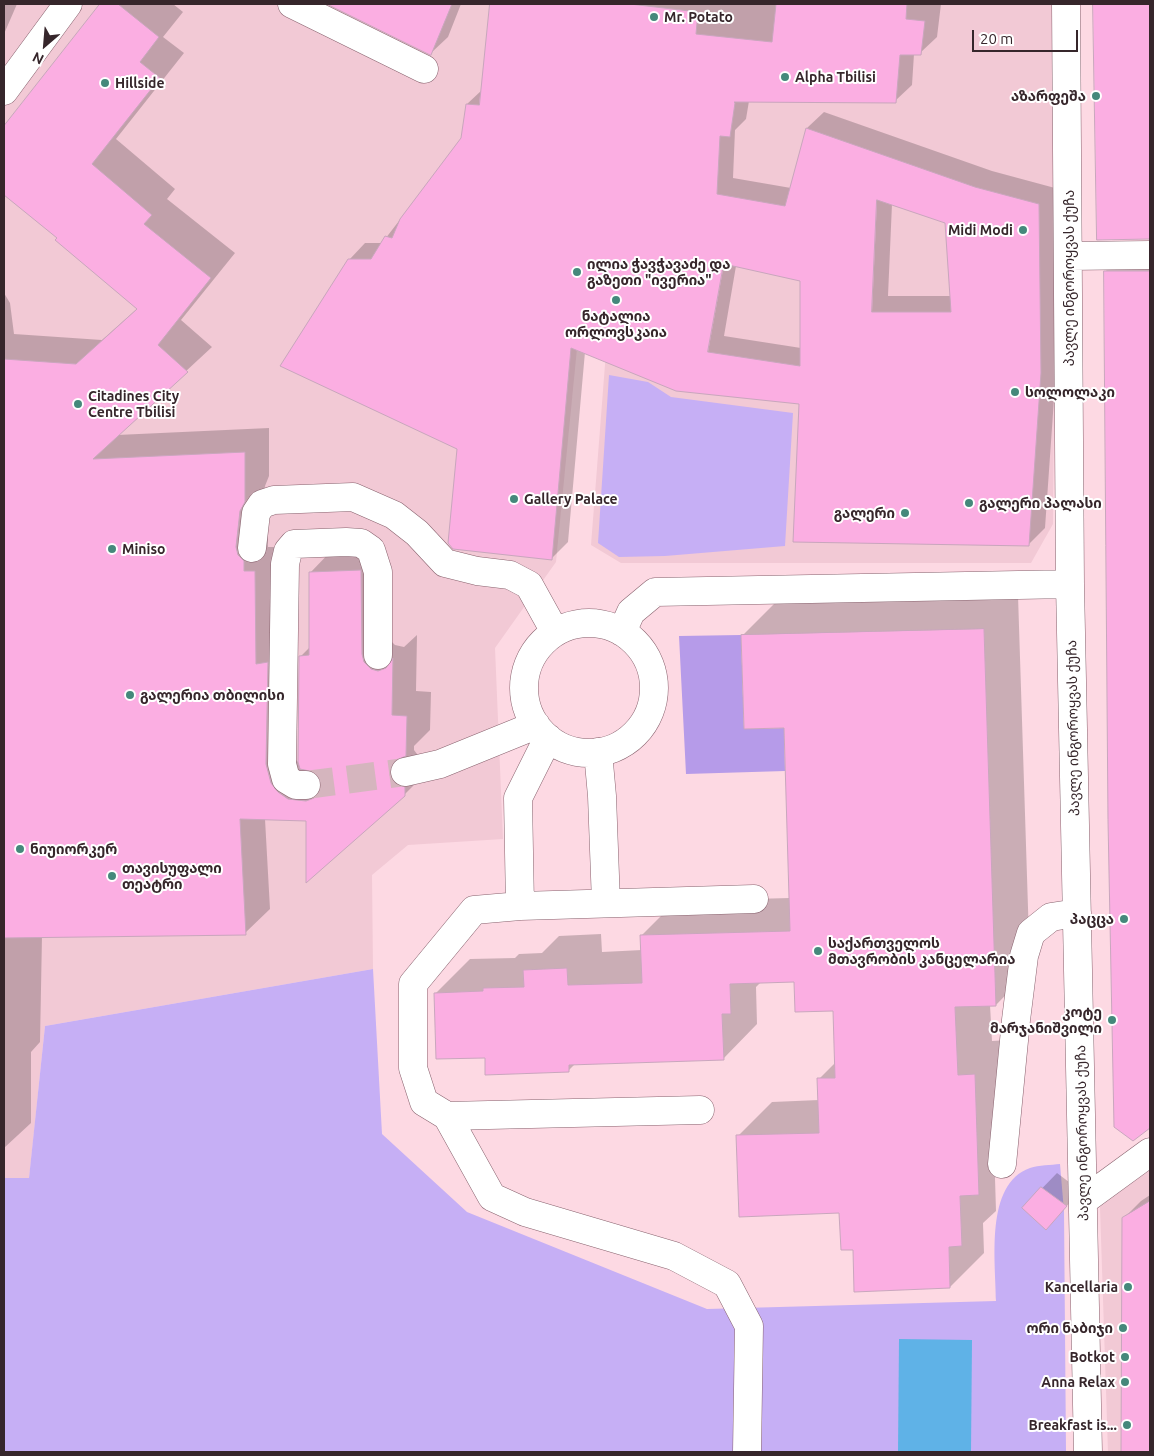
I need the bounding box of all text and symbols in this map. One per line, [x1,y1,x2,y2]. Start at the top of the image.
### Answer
place label: Mr. Potato [664,9,733,25]
marker: Mr. Potato [648,11,660,23]
north arrow [20,20,70,70]
scale bar [974,20,1080,52]
text: 20 m [980,30,1013,47]
text: N [30,49,46,68]
place label: Alpha Tbilisi [795,69,876,85]
marker: Alpha Tbilisi [779,71,791,83]
place label: Hillside [115,75,164,91]
marker: Hillside [99,77,111,89]
place label: აზარფეშა [1011,88,1086,104]
marker: აზარფეშა [1090,90,1102,102]
street label: პავლე ინგოროყვას ქუჩა [1061,190,1077,366]
place label: Midi Modi [948,222,1013,238]
marker: Midi Modi [1017,224,1029,236]
place label: ილია ჭავჭავაძე და გაზეთი "ივერია" [587,256,730,288]
marker: ილია ჭავჭავაძე და გაზეთი "ივერია" [571,266,583,278]
marker: ნატალია ორლოვსკაია [610,294,622,306]
place label: ნატალია ორლოვსკაია [565,308,667,341]
place label: სოლოლაკი [1025,384,1115,400]
marker: სოლოლაკი [1009,386,1021,398]
place label: Citadines City Centre Tbilisi [88,388,179,421]
marker: Citadines City Centre Tbilisi [72,398,84,410]
place label: Gallery Palace [524,491,618,507]
marker: Gallery Palace [508,493,520,505]
place label: გალერი პალასი [979,495,1102,511]
marker: გალერი პალასი [963,497,975,509]
place label: გალერი [834,505,895,521]
marker: გალერი [899,507,911,519]
place label: Miniso [122,541,165,557]
marker: Miniso [106,543,118,555]
street label: პავლე ინგოროყვას ქუჩა [1063,640,1083,816]
place label: გალერია თბილისი [140,687,285,703]
marker: გალერია თბილისი [124,689,136,701]
place label: ნიუიორკერ [30,841,117,857]
marker: ნიუიორკერ [14,843,26,855]
place label: თავისუფალი თეატრი [122,860,222,892]
marker: თავისუფალი თეატრი [106,870,118,882]
place label: პაცცა [1070,911,1114,927]
marker: პაცცა [1118,913,1130,925]
place label: საქართველოს მთავრობის კანცელარია [828,935,1016,968]
marker: საქართველოს მთავრობის კანცელარია [812,945,824,957]
place label: კოტე მარჯანიშვილი [990,1004,1102,1036]
marker: კოტე მარჯანიშვილი [1106,1014,1118,1026]
street label: პავლე ინგოროყვას ქუჩა [1072,1045,1092,1221]
place label: Kancellaria [1045,1279,1118,1295]
marker: Kancellaria [1122,1281,1134,1293]
place label: ორი ნაბიჯი [1026,1320,1113,1336]
marker: ორი ნაბიჯი [1117,1322,1129,1334]
place label: Botkot [1069,1349,1115,1365]
marker: Botkot [1119,1351,1131,1363]
place label: Anna Relax [1041,1374,1115,1390]
marker: Anna Relax [1119,1376,1131,1388]
place label: Breakfast is... [1028,1417,1117,1433]
marker: Breakfast is... [1121,1419,1133,1431]

